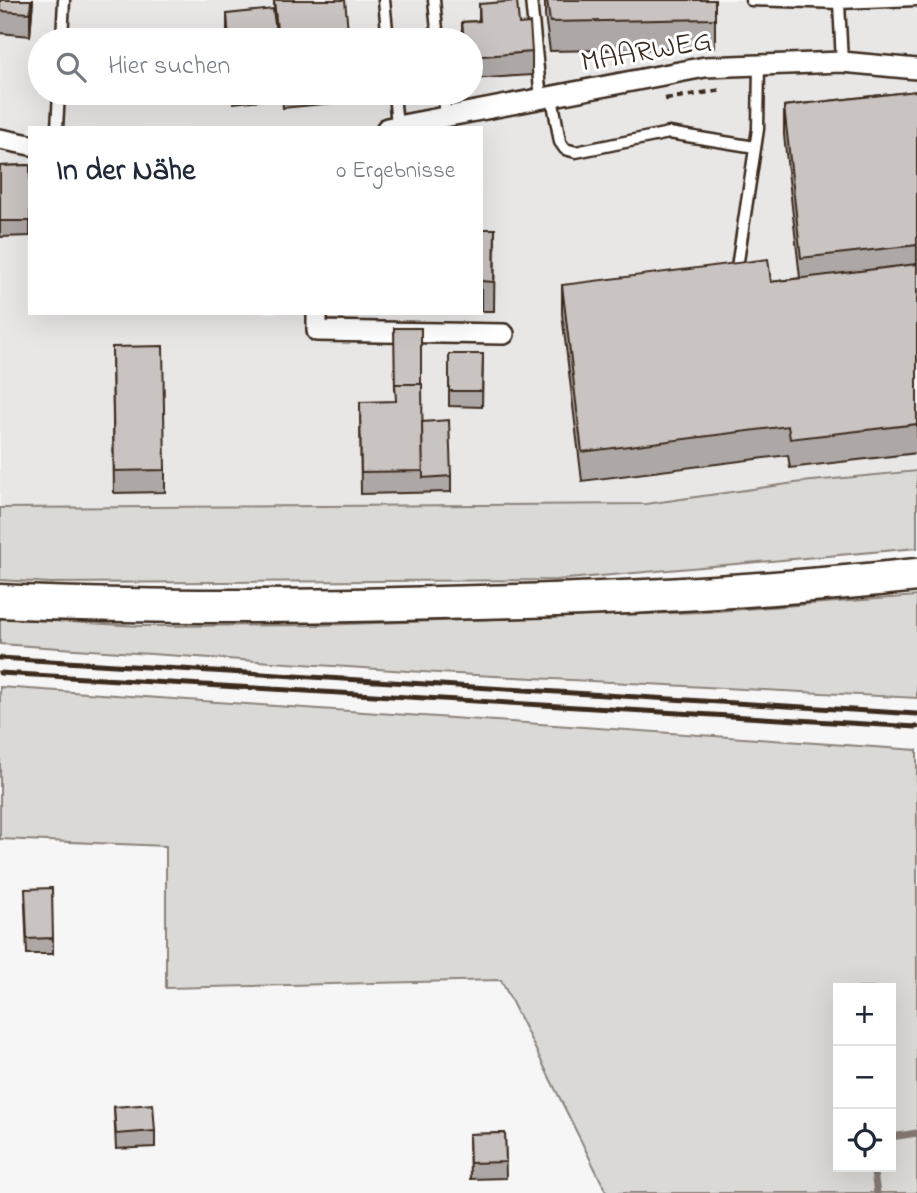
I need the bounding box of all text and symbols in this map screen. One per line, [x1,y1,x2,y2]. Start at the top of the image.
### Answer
street label: MAARWEG [578,20,715,86]
search box [28,28,483,105]
icon: search [52,48,90,86]
text: Hier suchen [108,48,230,86]
text: In der Nähe [56,150,196,194]
text: 0 Ergebnisse [336,155,455,188]
map controls [833,983,896,1172]
button: + [833,983,896,1046]
button: − [833,1046,896,1109]
button: locate [833,1109,896,1172]

